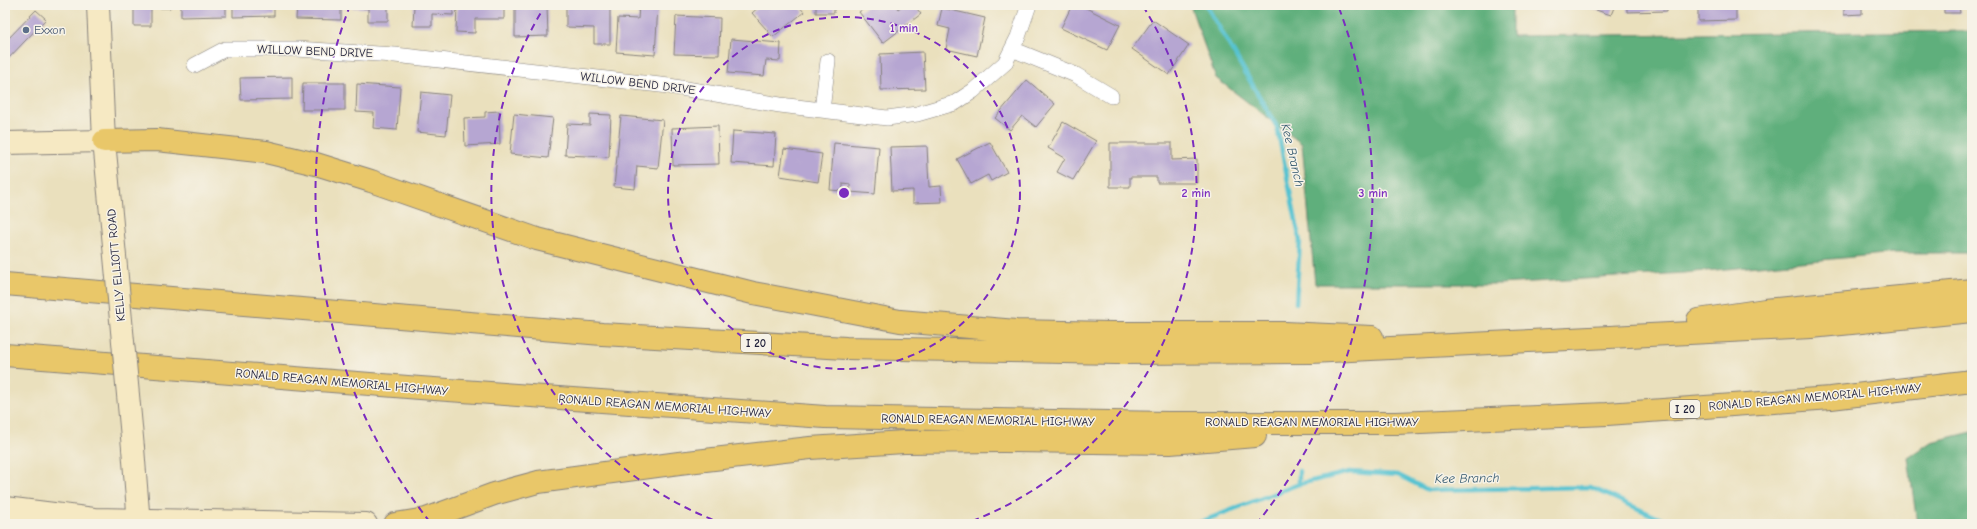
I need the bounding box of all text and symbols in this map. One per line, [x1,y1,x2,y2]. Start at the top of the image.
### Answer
text: 1 min [890,21,918,35]
place label: Exxon [34,23,65,37]
marker: Exxon [21,25,31,35]
street label: WILLOW BEND DRIVE [257,42,373,60]
street label: WILLOW BEND DRIVE [580,69,696,97]
water label: Kee Branch [1278,122,1308,188]
centre of rings [837,186,851,200]
text: 2 min [1181,186,1211,200]
text: 3 min [1358,186,1388,200]
street label: KELLY ELLIOTT ROAD [104,208,128,322]
road number: I 20 [741,334,771,352]
street label: RONALD REAGAN MEMORIAL HIGHWAY [235,366,450,398]
street label: RONALD REAGAN MEMORIAL HIGHWAY [1708,381,1923,413]
street label: RONALD REAGAN MEMORIAL HIGHWAY [558,392,773,420]
road number: I 20 [1670,400,1700,418]
street label: RONALD REAGAN MEMORIAL HIGHWAY [881,411,1096,429]
street label: RONALD REAGAN MEMORIAL HIGHWAY [1205,415,1420,429]
water label: Kee Branch [1435,470,1499,486]

